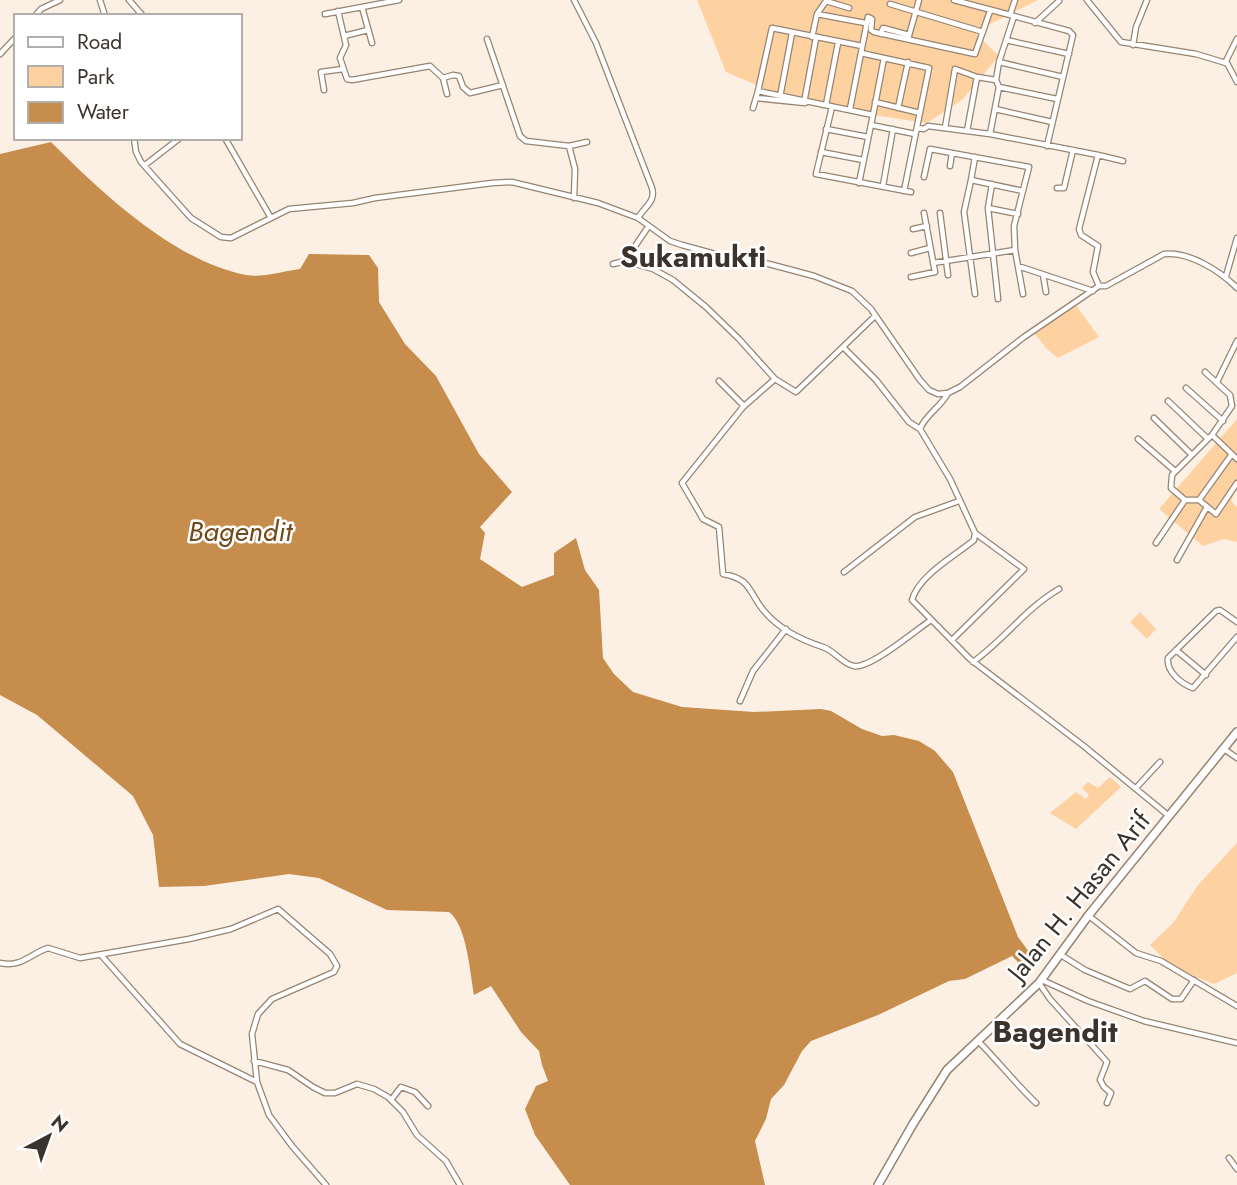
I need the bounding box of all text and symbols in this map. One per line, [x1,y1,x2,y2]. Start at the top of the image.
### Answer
legend [14,14,242,140]
text: Road [77,27,122,57]
text: Park [77,62,115,92]
text: Water [77,97,130,127]
district label: Sukamukti [620,235,766,278]
water label: Bagendit [188,511,293,552]
street label: Jalan H. Hasan Arif [997,803,1160,991]
district label: Bagendit [992,1010,1118,1053]
north arrow [14,1101,84,1171]
text: N [45,1108,74,1139]

